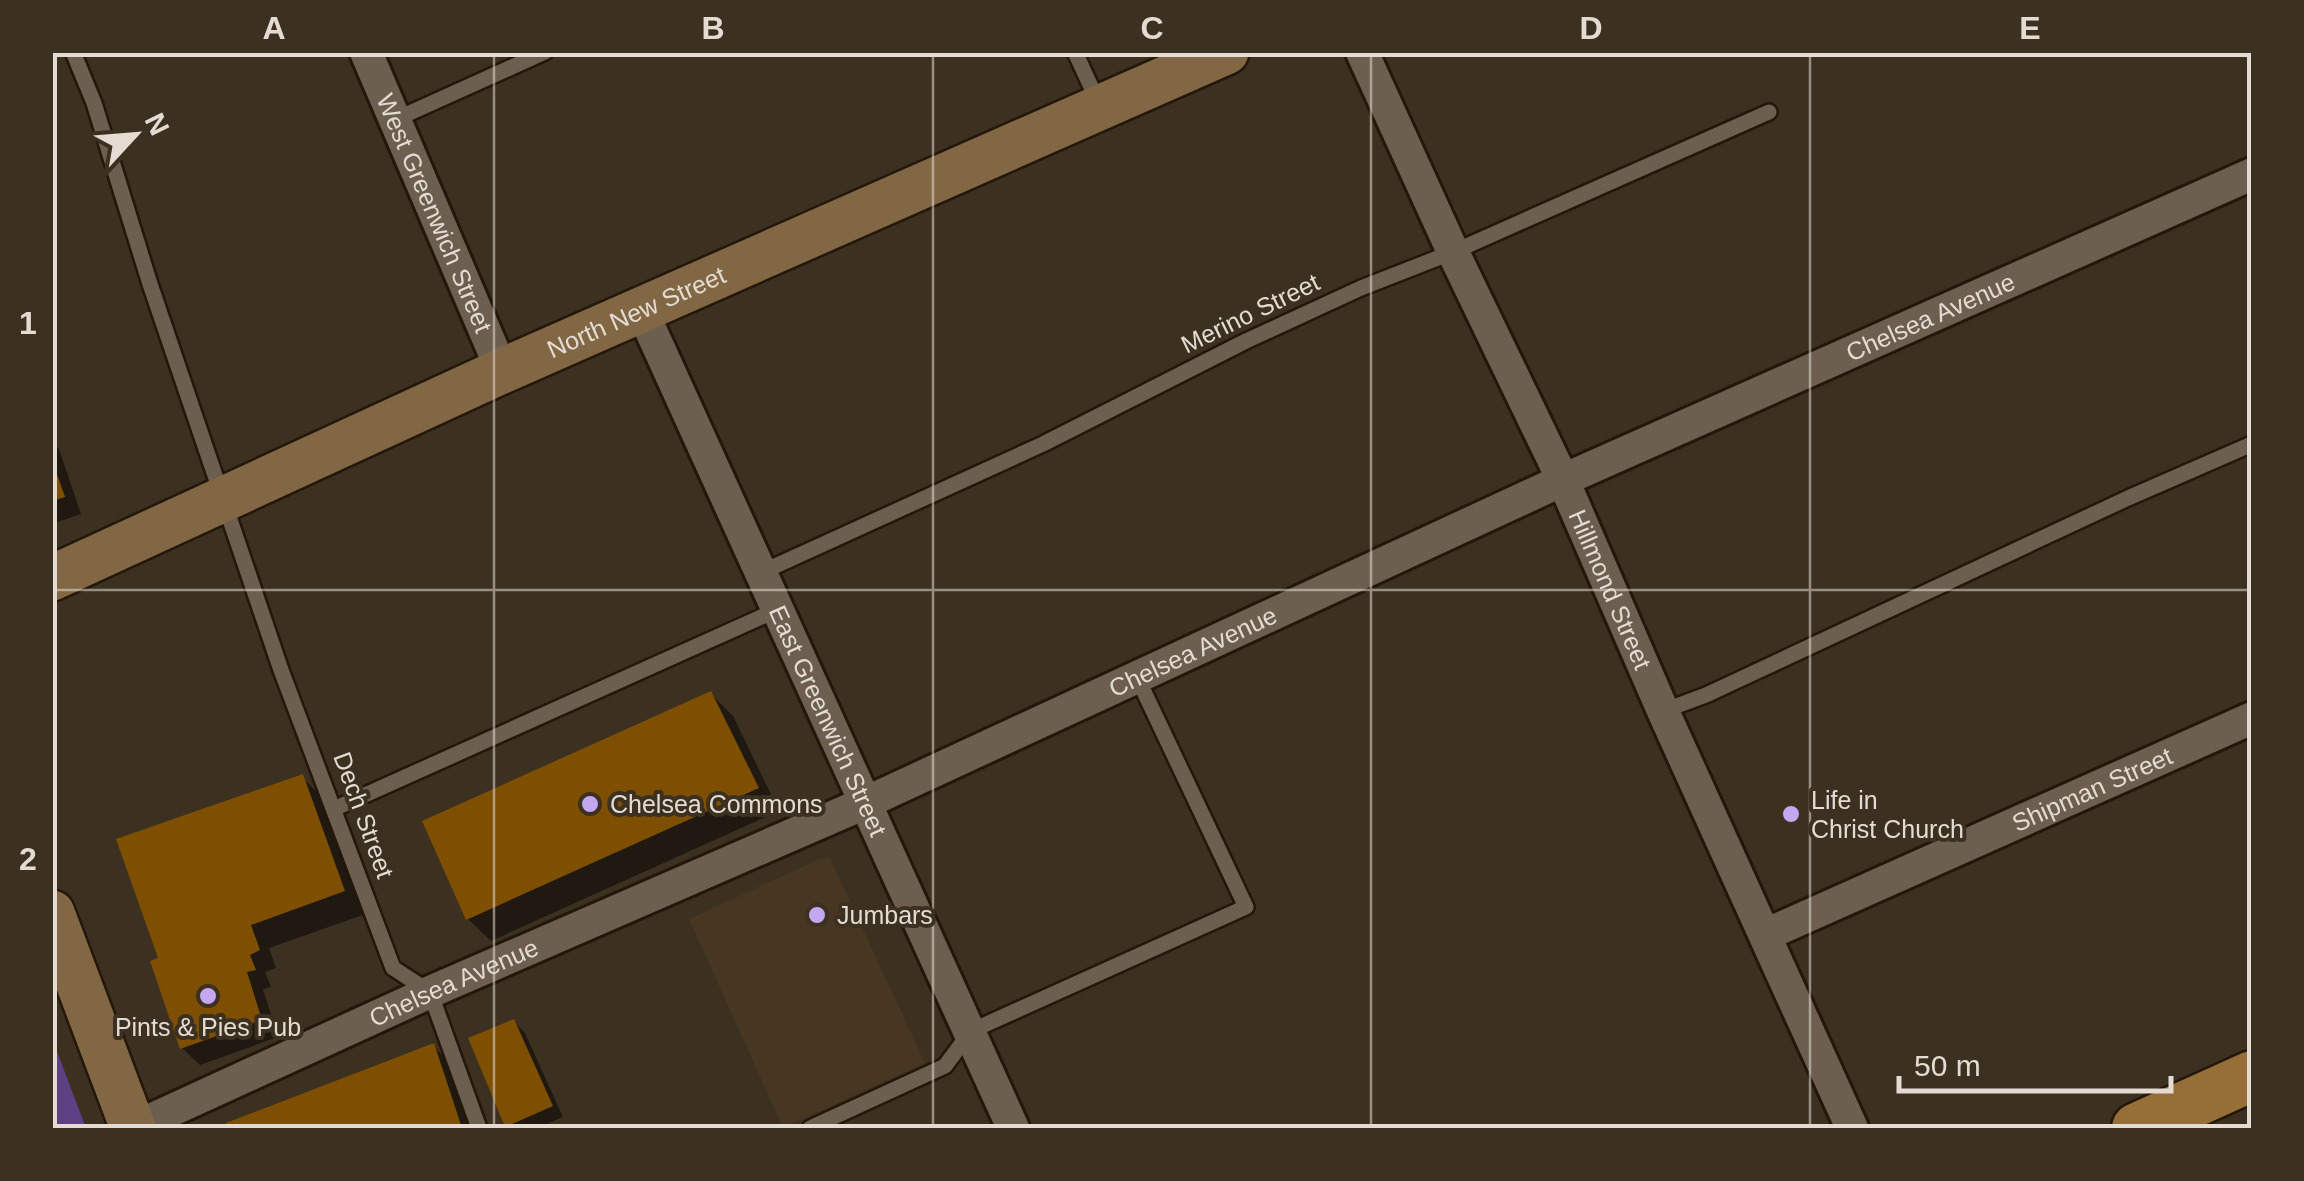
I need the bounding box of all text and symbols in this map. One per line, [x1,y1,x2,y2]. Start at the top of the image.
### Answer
text: A [262,10,286,46]
text: B [701,10,725,46]
text: C [1140,10,1164,46]
text: D [1579,10,1603,46]
text: E [2019,10,2041,46]
north arrow [85,85,185,185]
street label: West Greenwich Street [371,89,498,337]
text: N [139,108,175,140]
street label: North New Street [543,260,730,363]
street label: Chelsea Avenue [1842,267,2019,367]
street label: Merino Street [1176,268,1324,358]
text: 1 [19,305,37,341]
street label: Hillmond Street [1564,505,1657,673]
street label: East Greenwich Street [764,601,893,840]
street label: Chelsea Avenue [1104,601,1281,702]
street label: Shipman Street [2008,741,2176,837]
street label: Dech Street [328,748,400,882]
place label: Life in Christ Church [1811,786,1964,843]
place label: Chelsea Commons [610,790,823,818]
marker: Chelsea Commons [579,793,601,815]
marker: Life in Christ Church [1780,803,1802,825]
text: 2 [19,841,37,877]
place label: Jumbars [837,901,933,929]
marker: Jumbars [806,904,828,926]
street label: Chelsea Avenue [365,933,542,1032]
marker: Pints & Pies Pub [197,985,219,1007]
place label: Pints & Pies Pub [115,1013,301,1041]
scale bar [1899,1031,2172,1093]
text: 50 m [1914,1049,1981,1082]

